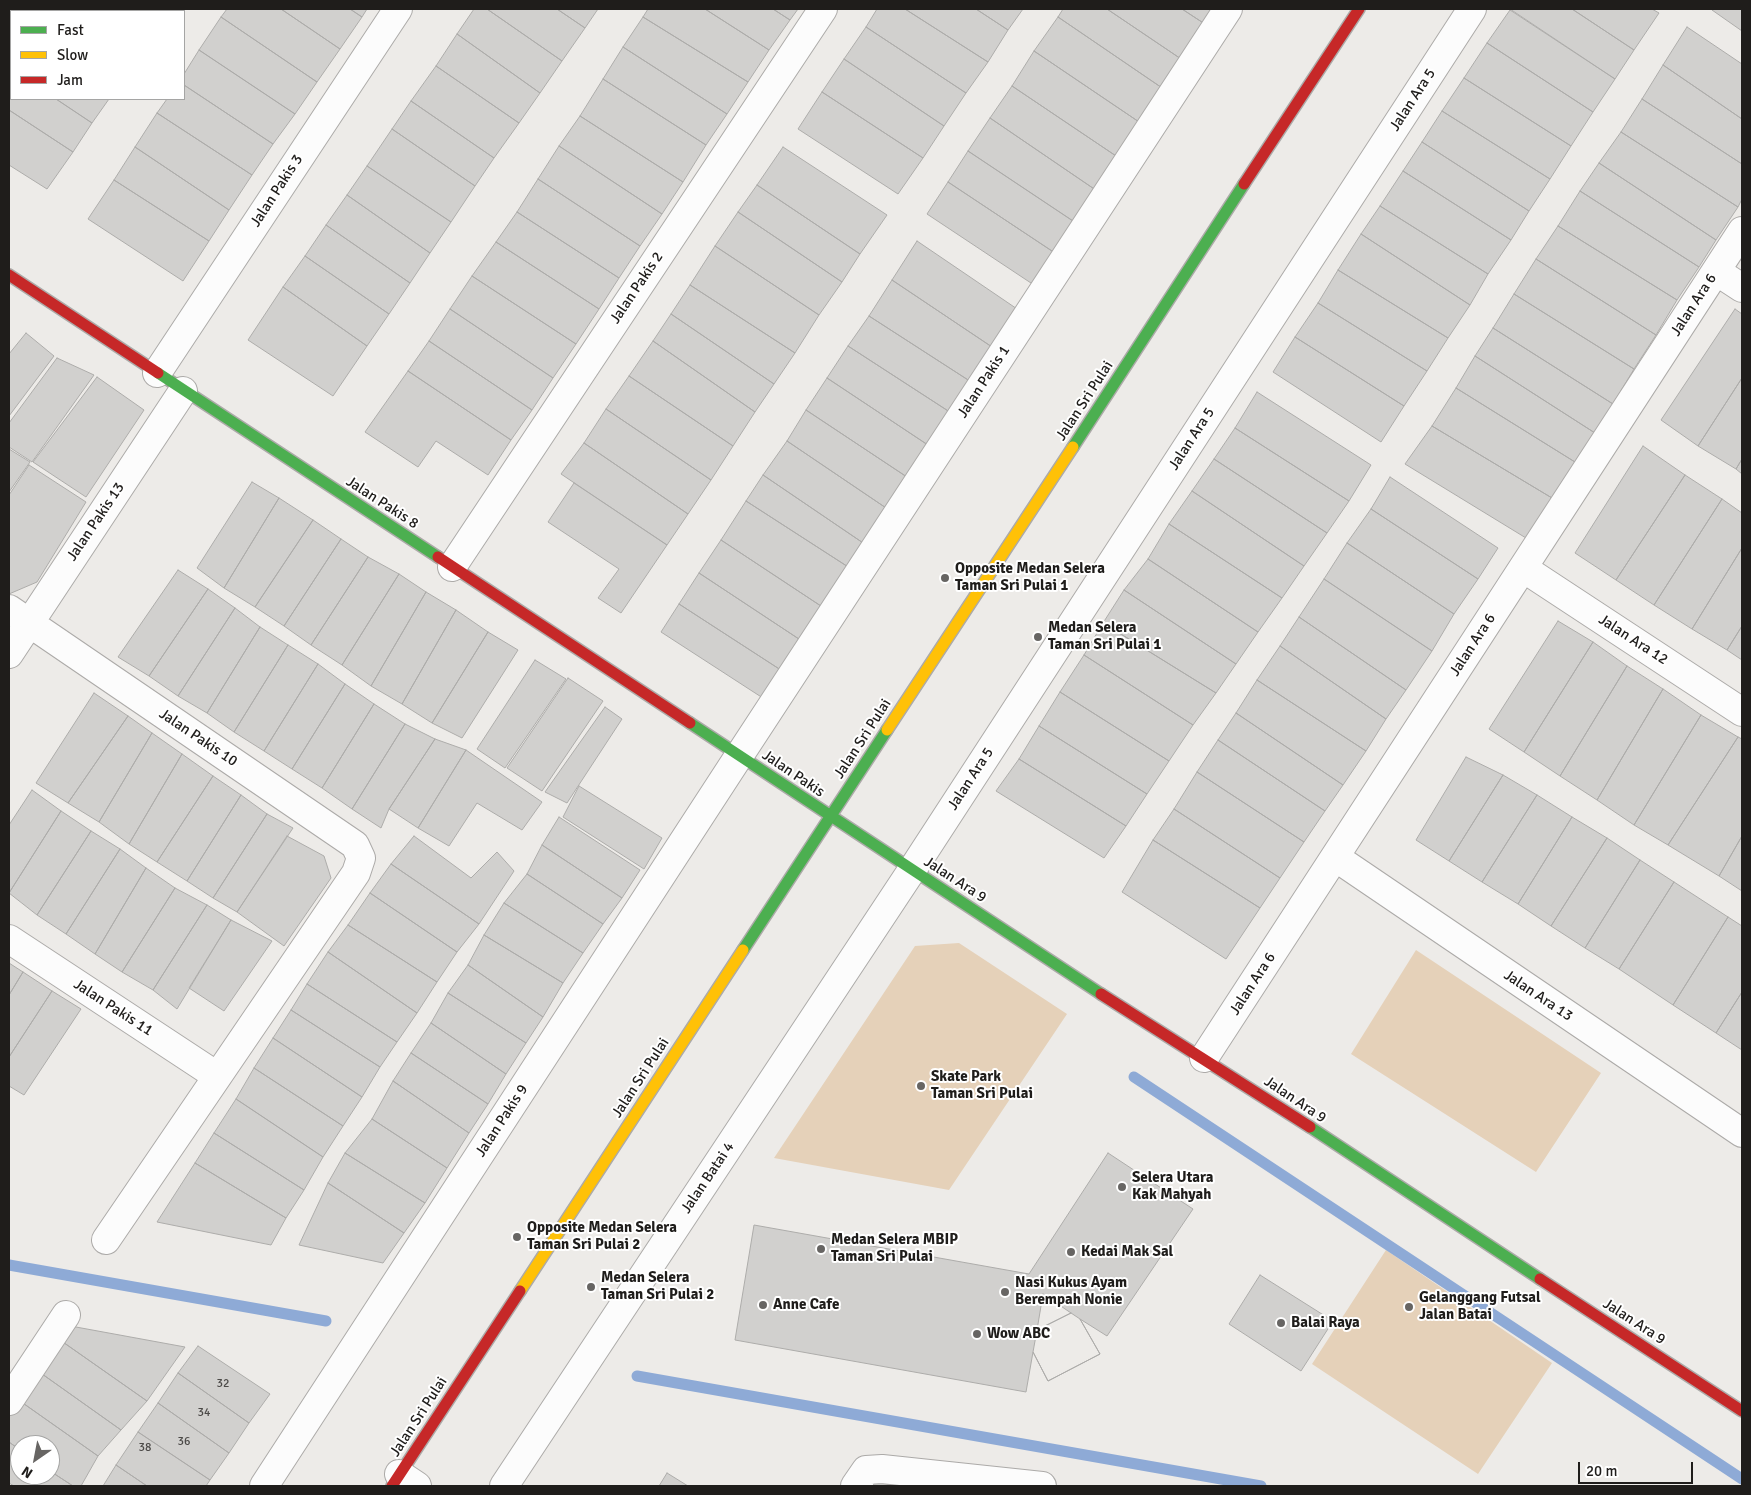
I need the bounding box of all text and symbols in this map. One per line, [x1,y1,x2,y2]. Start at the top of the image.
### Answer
legend [10,10,185,100]
text: Fast [57,21,84,39]
text: Slow [57,46,88,64]
street label: Jalan Ara 5 [1386,65,1440,135]
text: Jam [57,71,83,89]
street label: Jalan Pakis 3 [247,151,307,231]
street label: Jalan Pakis 2 [606,249,668,327]
street label: Jalan Ara 6 [1667,270,1721,340]
street label: Jalan Pakis 1 [954,342,1014,422]
street label: Jalan Sri Pulai [1053,358,1117,444]
street label: Jalan Ara 5 [1165,404,1219,474]
street label: Jalan Pakis 8 [342,473,422,533]
street label: Jalan Pakis 13 [63,479,129,565]
place label: Opposite Medan Selera Taman Sri Pulai 1 [955,560,1105,595]
marker: Opposite Medan Selera Taman Sri Pulai 1 [939,572,951,584]
street label: Jalan Ara 6 [1446,610,1500,680]
street label: Jalan Ara 12 [1595,611,1671,669]
place label: Medan Selera Taman Sri Pulai 1 [1048,619,1161,654]
marker: Medan Selera Taman Sri Pulai 1 [1032,631,1044,643]
street label: Jalan Sri Pulai [831,696,895,782]
street label: Jalan Pakis 10 [155,705,241,771]
street label: Jalan Ara 5 [944,744,998,814]
street label: Jalan Pakis [758,747,828,801]
street label: Jalan Ara 9 [920,853,990,907]
street label: Jalan Ara 6 [1226,949,1280,1019]
street label: Jalan Ara 13 [1500,966,1576,1026]
street label: Jalan Pakis 11 [70,976,156,1040]
street label: Jalan Sri Pulai [609,1035,673,1121]
place label: Skate Park Taman Sri Pulai [931,1068,1033,1103]
street label: Jalan Ara 9 [1261,1073,1329,1127]
marker: Skate Park Taman Sri Pulai [915,1080,927,1092]
street label: Jalan Pakis 9 [472,1081,532,1161]
street label: Jalan Batai 4 [678,1139,738,1217]
place label: Selera Utara Kak Mahyah [1132,1169,1214,1204]
marker: Selera Utara Kak Mahyah [1116,1181,1128,1193]
place label: Opposite Medan Selera Taman Sri Pulai 2 [527,1219,677,1254]
marker: Opposite Medan Selera Taman Sri Pulai 2 [511,1231,523,1243]
place label: Medan Selera MBIP Taman Sri Pulai [831,1231,958,1266]
marker: Medan Selera MBIP Taman Sri Pulai [815,1243,827,1255]
place label: Kedai Mak Sal [1081,1243,1173,1261]
marker: Kedai Mak Sal [1065,1246,1077,1258]
place label: Medan Selera Taman Sri Pulai 2 [601,1269,714,1304]
place label: Nasi Kukus Ayam Berempah Nonie [1015,1274,1127,1309]
marker: Medan Selera Taman Sri Pulai 2 [585,1281,597,1293]
marker: Nasi Kukus Ayam Berempah Nonie [999,1286,1011,1298]
place label: Gelanggang Futsal Jalan Batai [1419,1289,1541,1324]
street label: Jalan Ara 9 [1599,1295,1669,1349]
place label: Anne Cafe [773,1296,839,1314]
marker: Anne Cafe [757,1299,769,1311]
marker: Gelanggang Futsal Jalan Batai [1403,1301,1415,1313]
place label: Balai Raya [1291,1314,1360,1332]
marker: Balai Raya [1275,1317,1287,1329]
place label: Wow ABC [987,1325,1050,1343]
marker: Wow ABC [971,1328,983,1340]
street label: Jalan Sri Pulai [387,1374,451,1460]
house number: 32 [217,1377,229,1391]
house number: 34 [198,1406,210,1420]
north arrow [10,1435,60,1485]
house number: 36 [178,1435,190,1449]
house number: 38 [139,1441,151,1455]
scale bar [1581,1452,1696,1484]
text: N [18,1462,36,1482]
text: 20 m [1586,1462,1617,1480]

